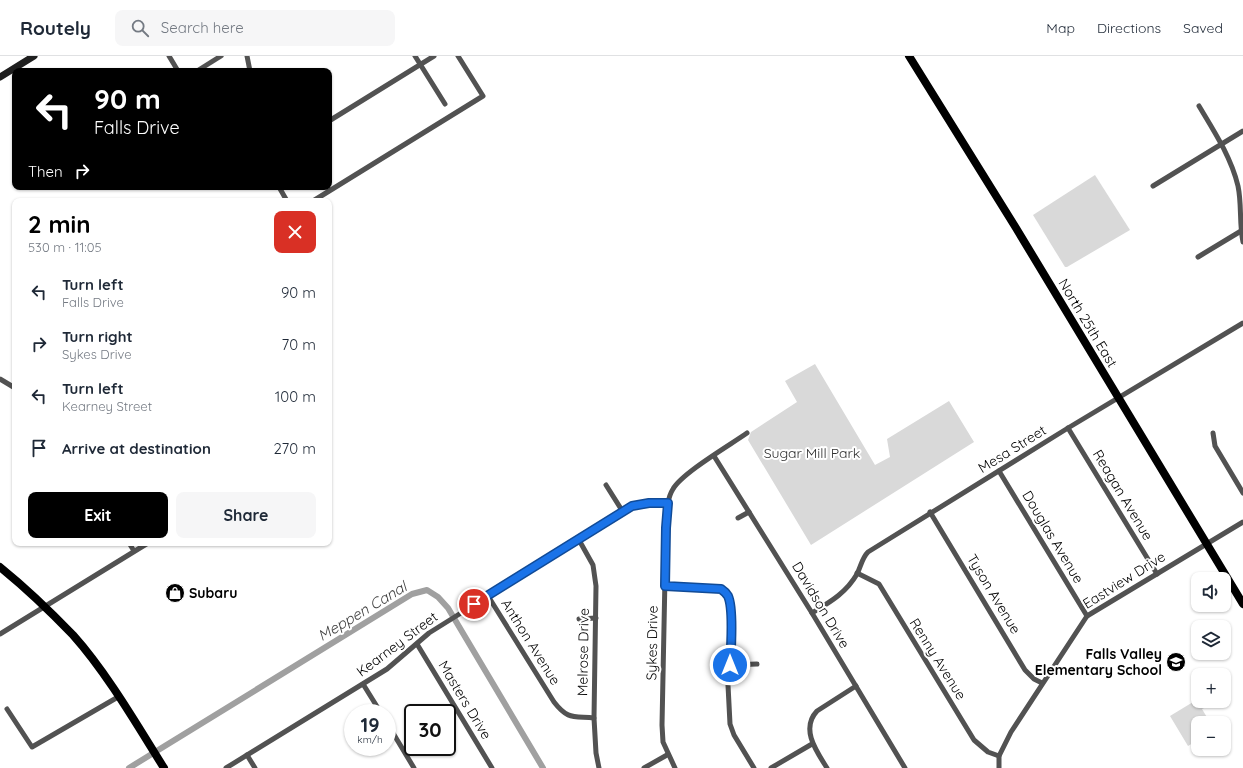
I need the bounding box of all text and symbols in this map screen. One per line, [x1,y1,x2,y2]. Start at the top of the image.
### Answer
search box [115,10,395,46]
text: Routely [20,16,91,40]
icon: search [129,17,151,39]
text: Search here [161,18,244,37]
text: Map [1046,19,1075,37]
text: Directions [1097,19,1161,37]
text: Saved [1183,19,1223,37]
text: 90 m [94,81,161,116]
icon: left [28,84,80,136]
text: Falls Drive [94,116,180,139]
icon: right [71,160,93,182]
text: Then [28,162,63,181]
text: 2 min [28,209,90,239]
button: close [274,211,316,253]
text: 530 m · 11:05 [28,239,102,255]
text: Turn left [62,275,124,294]
street label: North 25th East [1054,275,1122,371]
icon: left [28,281,50,303]
text: 90 m [281,283,316,302]
text: Falls Drive [62,294,124,310]
text: Turn right [62,327,133,346]
icon: right [28,333,50,355]
text: 70 m [282,335,316,354]
text: Sykes Drive [62,346,132,362]
text: Turn left [62,379,124,398]
icon: left [28,385,50,407]
text: 100 m [275,387,316,406]
text: Kearney Street [62,398,152,414]
street label: Mesa Street [975,421,1050,477]
icon: arrive [28,437,50,459]
text: Arrive at destination [62,439,211,458]
text: 270 m [274,439,316,458]
park label: Sugar Mill Park [764,444,860,462]
street label: Reagan Avenue [1089,446,1157,544]
street label: Douglas Avenue [1018,487,1088,587]
button: Exit [28,492,168,538]
button: Share [176,492,316,538]
street label: Eastview Drive [1079,547,1169,613]
street label: Tyson Avenue [963,551,1025,637]
street label: Davidson Drive [788,558,854,652]
map controls [1191,572,1231,756]
button: sound [1191,572,1231,612]
water label: Meppen Canal [314,576,411,645]
shop icon: Subaru [164,582,186,604]
place label: Subaru [189,584,237,602]
pin [457,587,491,621]
icon: arrive [463,593,485,615]
street label: Anthon Avenue [497,596,565,688]
street label: Sykes Drive [642,605,662,681]
street label: Kearney Street [353,607,441,680]
street label: Melrose Drive [573,608,593,696]
street label: Renny Avenue [906,615,970,703]
button: layers [1191,620,1231,660]
position arrow [709,644,751,686]
place label: Falls Valley Elementary School [1035,645,1162,679]
school or university icon: Falls Valley Elementary School [1165,651,1187,673]
street label: Masters Drive [434,657,496,743]
button: + [1191,668,1231,708]
speed limit sign: 30 [404,704,456,756]
text: 19 [360,712,380,737]
button: − [1191,716,1231,756]
text: km/h [357,733,383,746]

